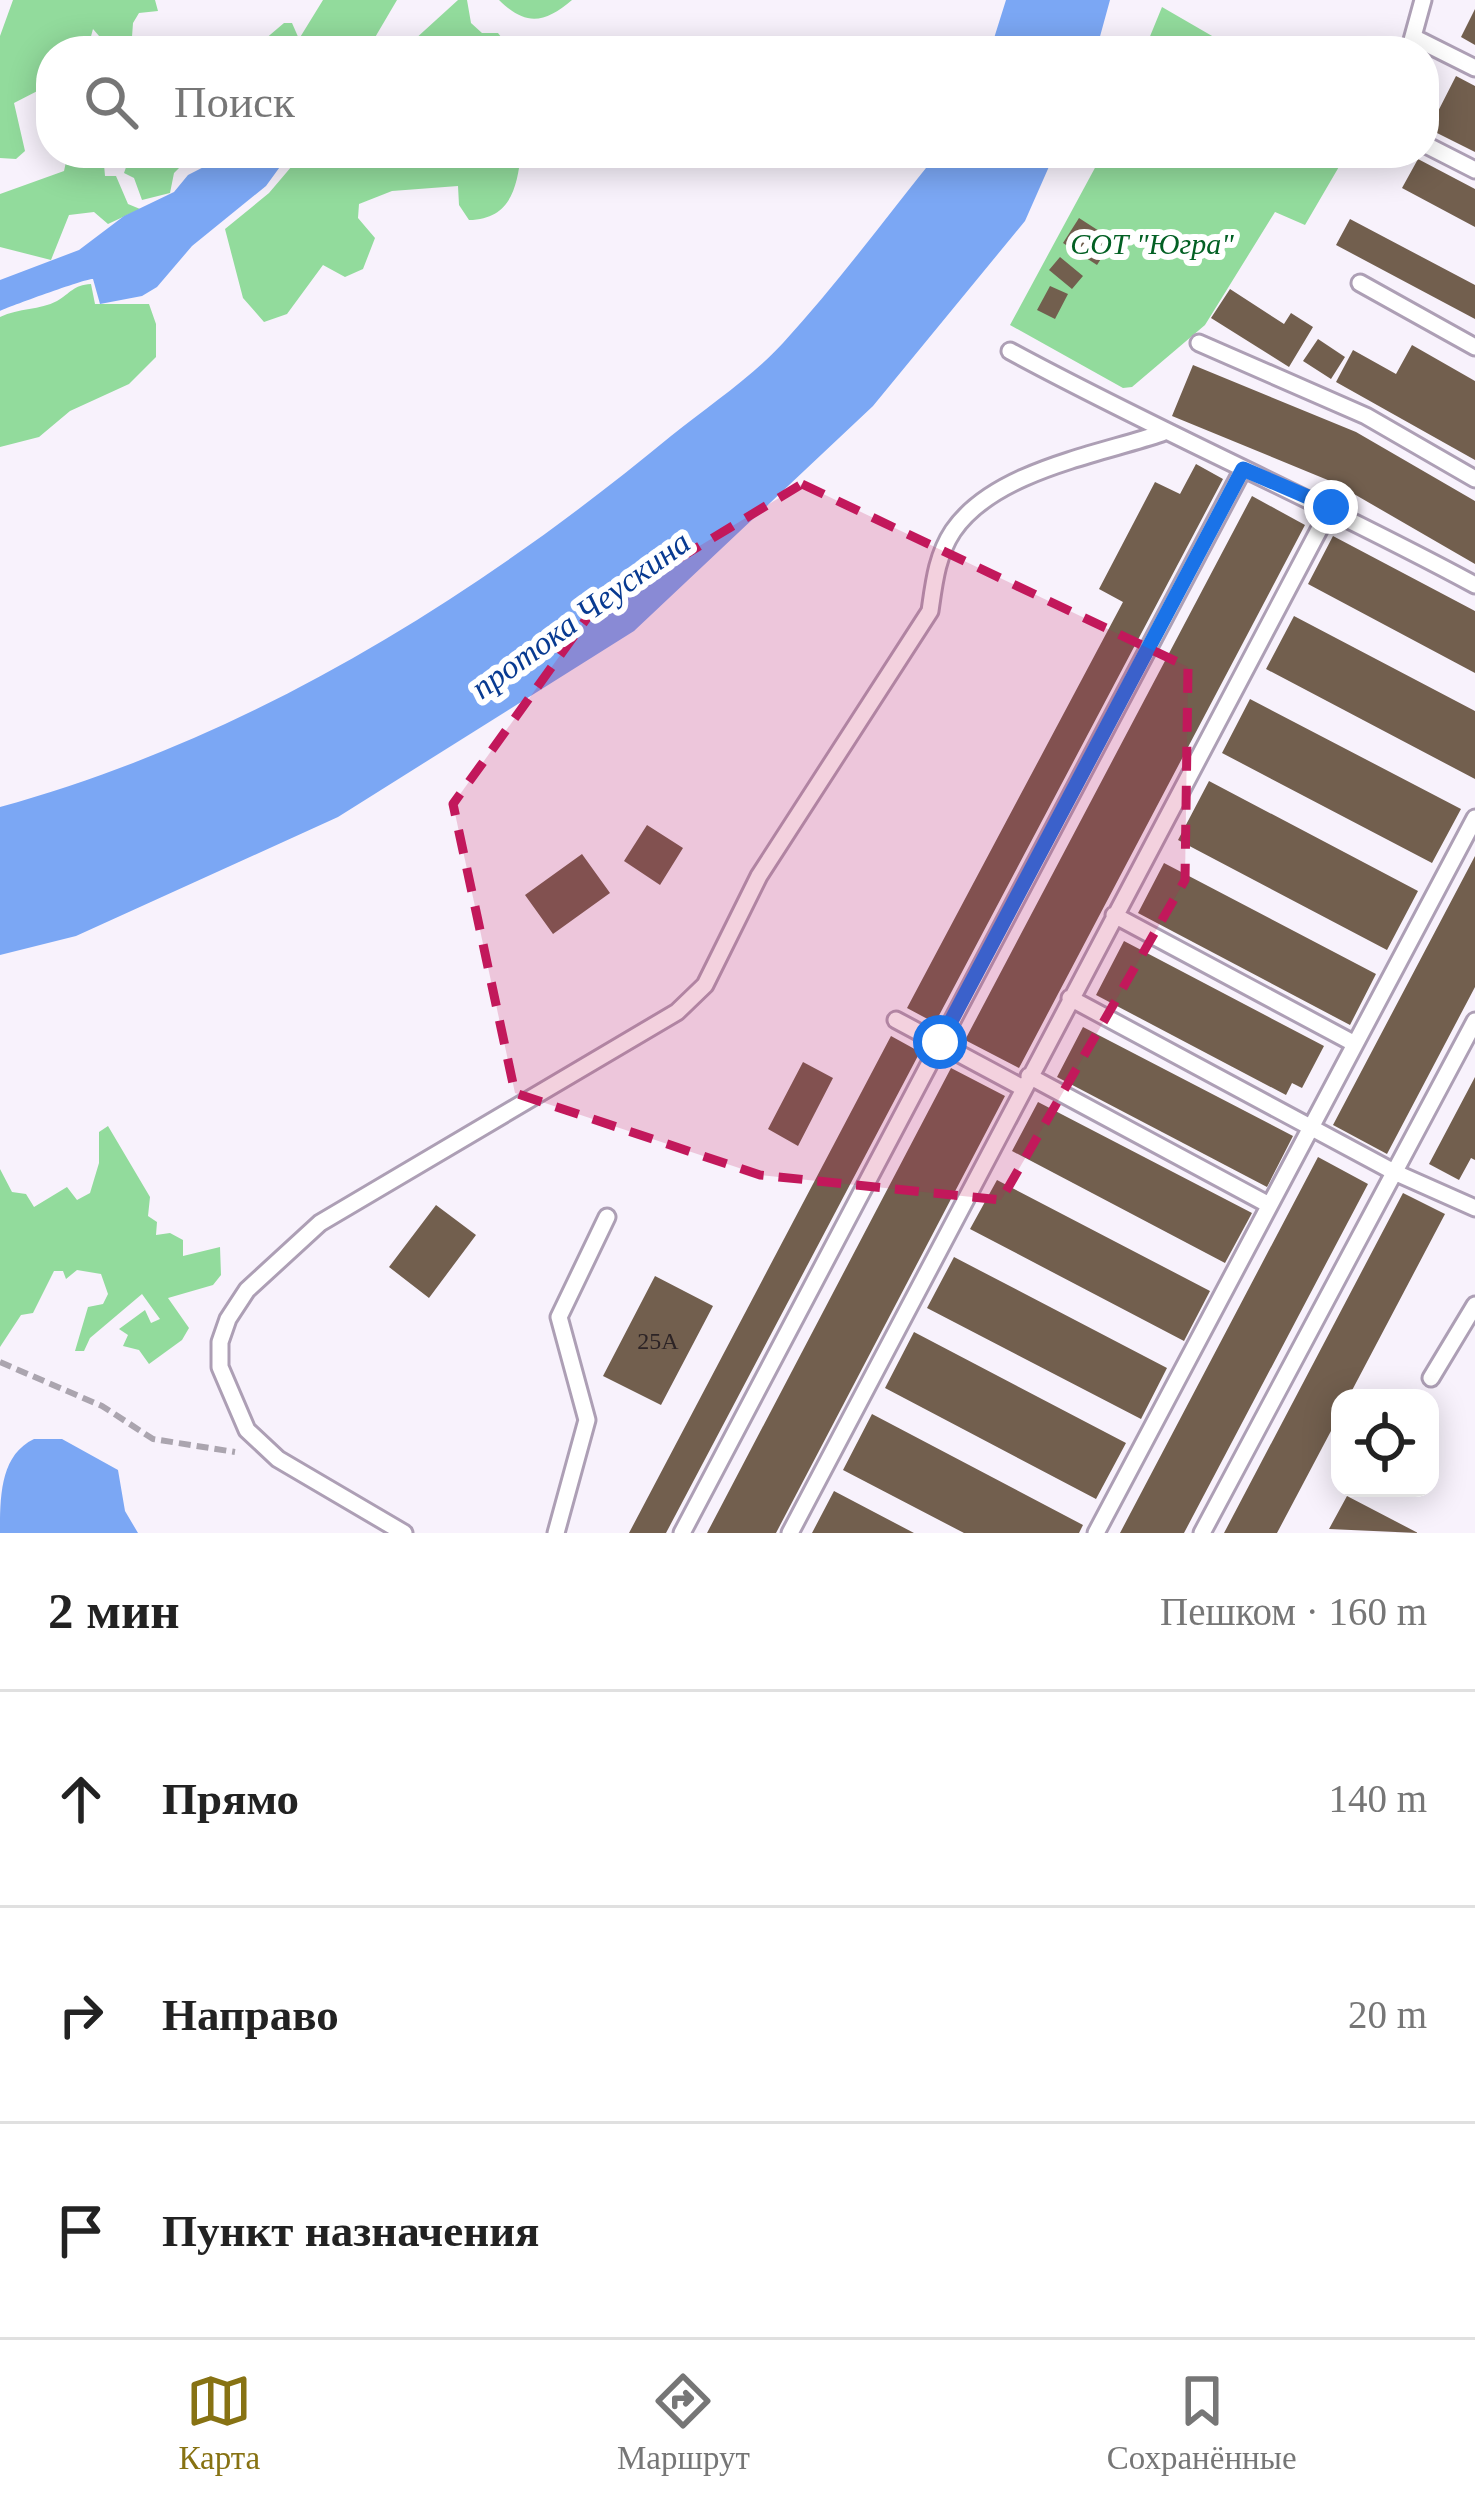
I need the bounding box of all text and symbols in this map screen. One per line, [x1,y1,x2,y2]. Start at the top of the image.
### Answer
search box [36,36,1439,168]
icon: search [78,69,144,135]
text: Поиск [174,77,295,127]
park label: СОТ "Югра" [1070,227,1234,260]
route end [1304,480,1358,534]
water label: протока Чеускина [465,524,697,706]
route start [913,1015,967,1069]
house number: 25А [637,1328,679,1354]
map controls [1331,1389,1439,1497]
button: locate [1331,1389,1439,1497]
text: 2 мин [48,1583,180,1639]
text: Пешком · 160 m [1160,1590,1427,1633]
icon: ahead [48,1766,114,1832]
text: Прямо [162,1774,299,1824]
text: 140 m [1328,1777,1427,1820]
icon: right [48,1982,114,2048]
text: Направо [162,1990,339,2040]
text: 20 m [1348,1993,1427,2036]
icon: arrive [48,2198,114,2264]
text: Пункт назначения [162,2206,539,2256]
tab: Карта [178,2368,260,2477]
tab: Маршрут [617,2368,750,2477]
tab: Сохранённые [1107,2368,1297,2477]

